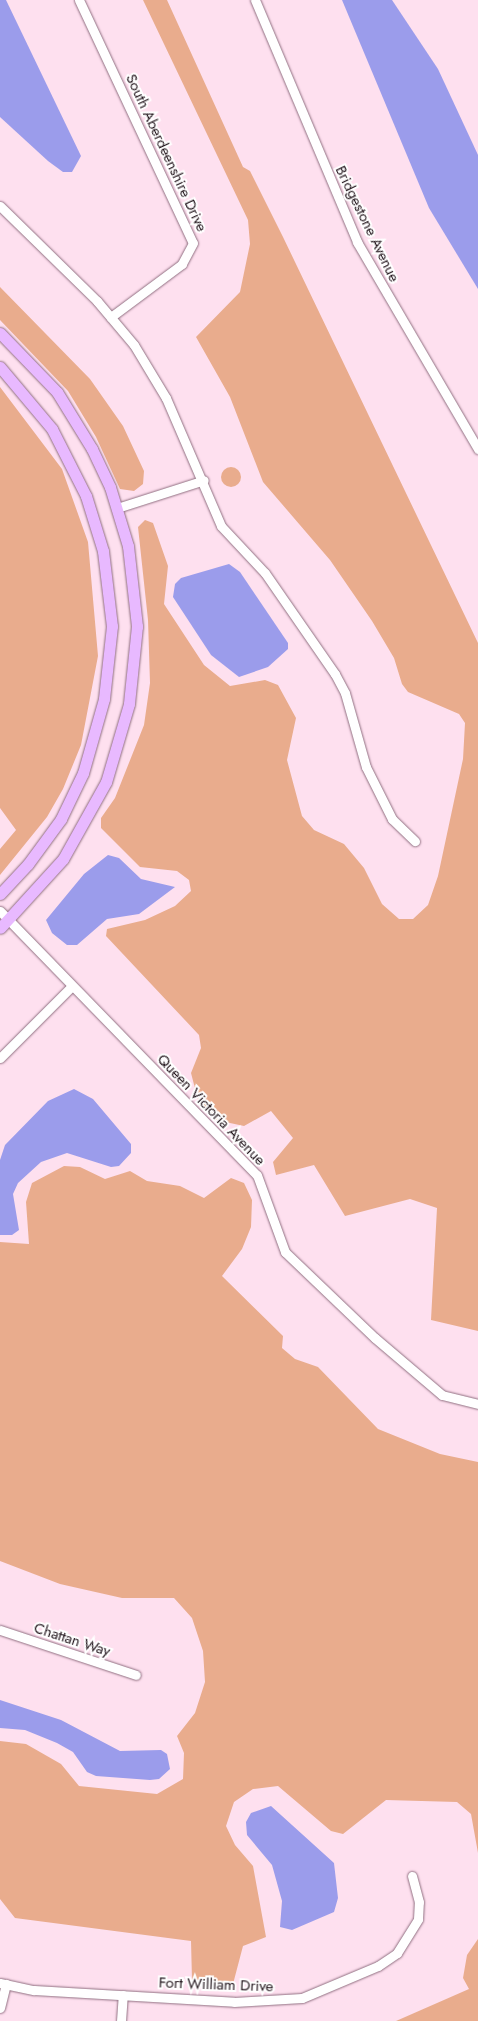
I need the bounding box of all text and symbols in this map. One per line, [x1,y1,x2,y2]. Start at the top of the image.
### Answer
street label: South Aberdeenshire Drive [122,71,210,235]
street label: Bridgestone Avenue [331,163,403,285]
street label: Queen Victoria Avenue [153,1051,269,1169]
street label: Chattan Way [32,1619,112,1661]
street label: Fort William Drive [158,1974,274,1996]

